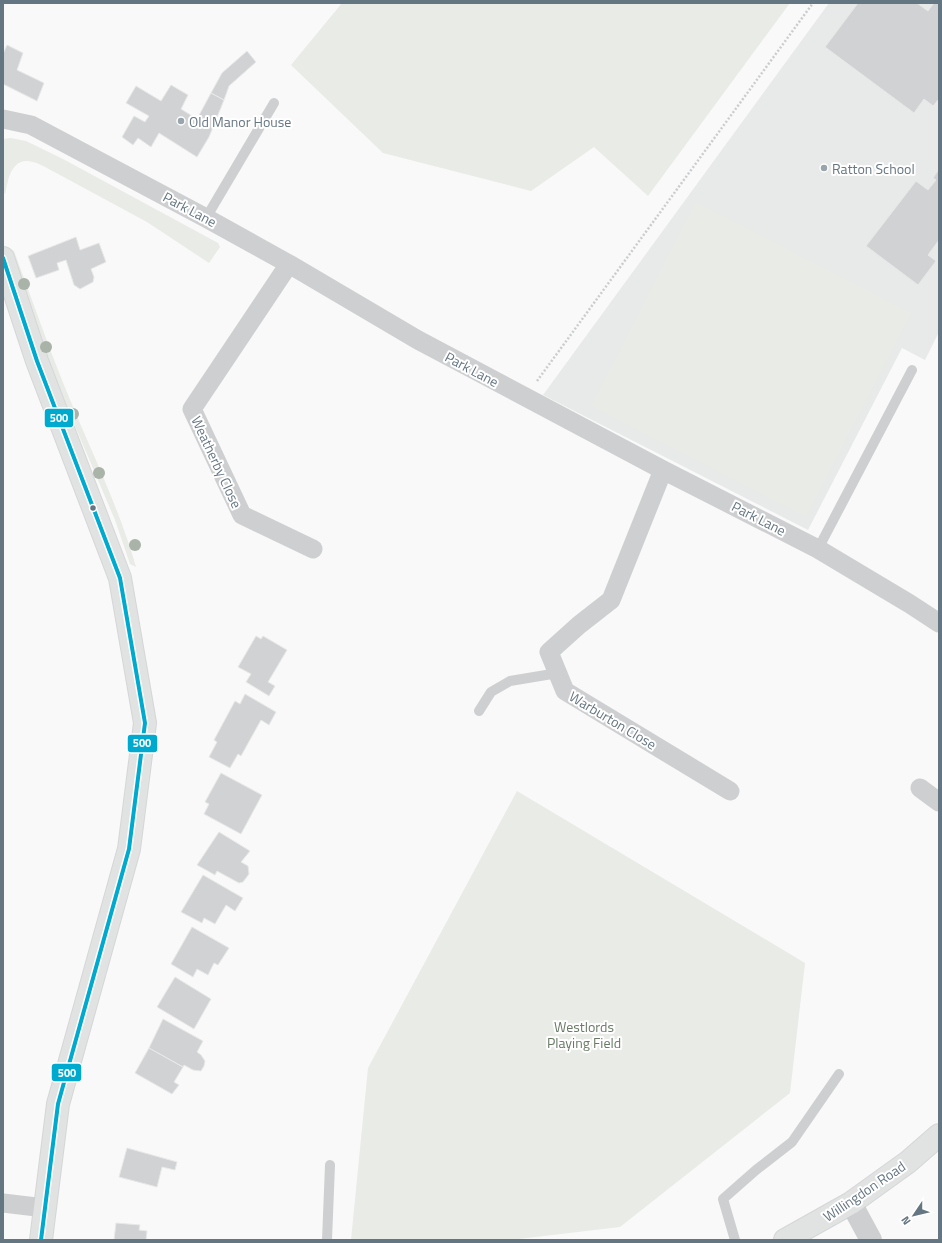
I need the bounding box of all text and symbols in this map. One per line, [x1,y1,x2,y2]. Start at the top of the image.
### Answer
place label: Old Manor House [189,111,291,132]
marker: Old Manor House [176,116,186,126]
place label: Ratton School [832,158,915,179]
marker: Ratton School [819,163,829,173]
street label: Park Lane [159,186,221,232]
street label: Park Lane [441,346,503,392]
line badge: 500 [44,408,74,428]
text: 500 [50,410,68,426]
street label: Weatherby Close [186,412,248,512]
street label: Park Lane [728,495,790,541]
unlabelled marker [88,503,98,513]
street label: Warburton Close [565,686,661,754]
line badge: 500 [127,734,158,753]
text: 500 [133,735,151,751]
park label: Westlords Playing Field [547,1016,621,1053]
line badge: 500 [51,1063,82,1082]
text: 500 [58,1065,76,1081]
street label: Willingdon Road [819,1156,909,1226]
north arrow [894,1195,934,1235]
text: N [897,1213,915,1228]

